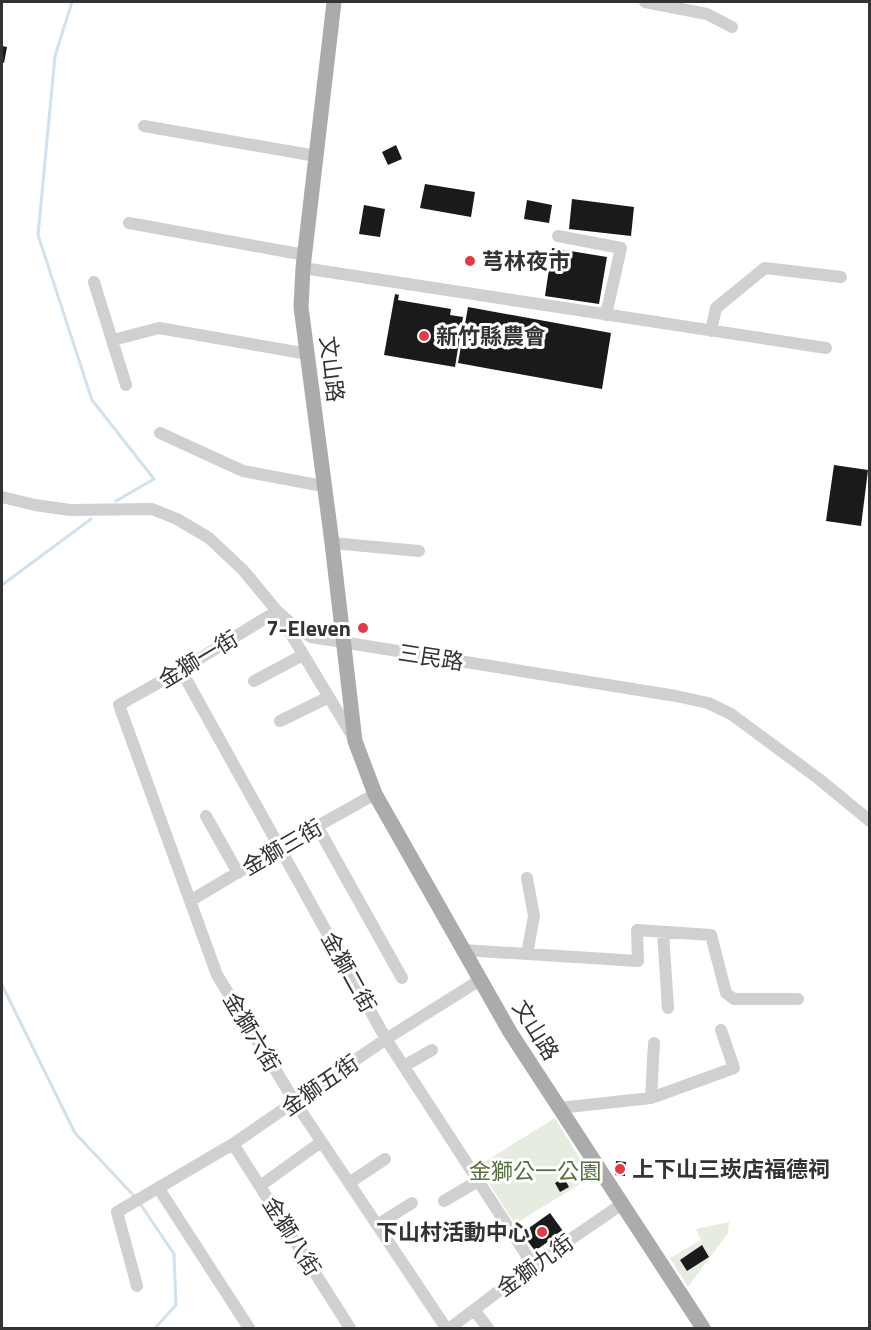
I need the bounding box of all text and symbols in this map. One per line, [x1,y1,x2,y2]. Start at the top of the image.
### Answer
place label: 芎林夜市 [482,244,570,278]
marker: 芎林夜市 [463,254,477,268]
place label: 新竹縣農會 [436,319,546,353]
marker: 新竹縣農會 [417,329,431,343]
street label: 文山路 [311,334,353,404]
place label: 7-Eleven [266,611,351,645]
marker: 7-Eleven [356,621,370,635]
street label: 金獅一街 [152,622,244,696]
street label: 三民路 [396,635,466,679]
street label: 金獅三街 [235,810,329,884]
street label: 金獅二街 [313,925,385,1019]
street label: 金獅六街 [215,986,289,1078]
street label: 文山路 [504,993,568,1067]
street label: 金獅五街 [274,1046,366,1124]
place label: 上下山三崁店福德祠 [632,1152,830,1186]
park label: 金獅公一公園 [469,1154,601,1188]
marker: 上下山三崁店福德祠 [613,1162,627,1176]
street label: 金獅八街 [254,1190,330,1282]
place label: 下山村活動中心 [376,1215,530,1249]
street label: 金獅九街 [489,1225,581,1305]
marker: 下山村活動中心 [535,1225,549,1239]

